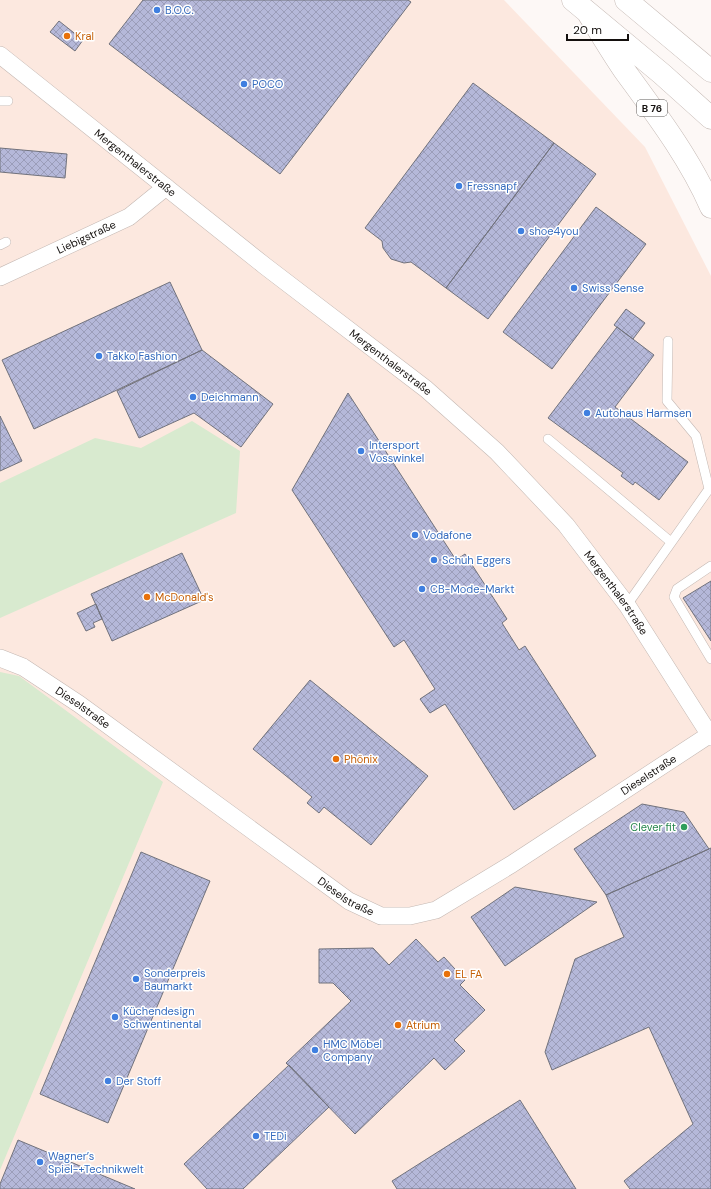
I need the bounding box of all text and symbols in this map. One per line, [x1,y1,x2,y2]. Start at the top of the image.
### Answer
place label: B.O.C. [165,3,194,17]
marker: B.O.C. [152,5,162,15]
scale bar [567,16,628,42]
text: 20 m [573,22,602,38]
place label: Kral [75,29,94,43]
marker: Kral [62,31,72,41]
place label: POCO [252,77,283,91]
marker: POCO [239,79,249,89]
road number: B 76 [637,100,667,116]
street label: Mergenthalerstraße [92,126,179,200]
place label: Fressnapf [467,179,517,193]
marker: Fressnapf [454,181,464,191]
street label: Liebigstraße [54,217,118,257]
place label: shoe4you [529,224,579,238]
marker: shoe4you [516,226,526,236]
place label: Swiss Sense [582,281,644,295]
marker: Swiss Sense [569,283,579,293]
street label: Mergenthalerstraße [347,326,435,398]
place label: Takko Fashion [107,349,177,363]
marker: Takko Fashion [94,351,104,361]
place label: Deichmann [201,390,259,404]
marker: Deichmann [188,392,198,402]
place label: Autohaus Harmsen [595,406,692,420]
marker: Autohaus Harmsen [582,408,592,418]
place label: Intersport Vosswinkel [369,438,424,465]
marker: Intersport Vosswinkel [356,446,366,456]
place label: Vodafone [423,528,472,542]
marker: Vodafone [410,530,420,540]
street label: Mergenthalerstraße [581,548,651,637]
place label: Schuh Eggers [442,553,511,567]
marker: Schuh Eggers [429,555,439,565]
place label: CB-Mode-Markt [430,582,515,596]
marker: CB-Mode-Markt [417,584,427,594]
place label: McDonald's [155,590,214,604]
marker: McDonald's [142,592,152,602]
street label: Dieselstraße [53,683,113,731]
street label: Dieselstraße [618,751,679,798]
place label: Phönix [344,752,378,766]
marker: Phönix [331,754,341,764]
place label: Clever fit [630,820,676,834]
marker: Clever fit [679,822,689,832]
street label: Dieselstraße [315,874,376,919]
place label: Sonderpreis Baumarkt [144,966,206,993]
place label: EL FA [455,967,482,981]
marker: EL FA [442,969,452,979]
marker: Sonderpreis Baumarkt [131,974,141,984]
place label: Küchendesign Schwentinental [123,1004,201,1031]
marker: Küchendesign Schwentinental [110,1012,120,1022]
place label: Atrium [406,1018,440,1032]
marker: Atrium [393,1020,403,1030]
place label: HMC Möbel Company [323,1037,382,1064]
marker: HMC Möbel Company [310,1045,320,1055]
place label: Der Stoff [116,1074,162,1088]
marker: Der Stoff [103,1076,113,1086]
place label: TEDi [264,1129,287,1143]
marker: TEDi [251,1131,261,1141]
place label: Wagner’s Spiel-+Technikwelt [48,1149,144,1176]
marker: Wagner’s Spiel-+Technikwelt [35,1157,45,1167]

